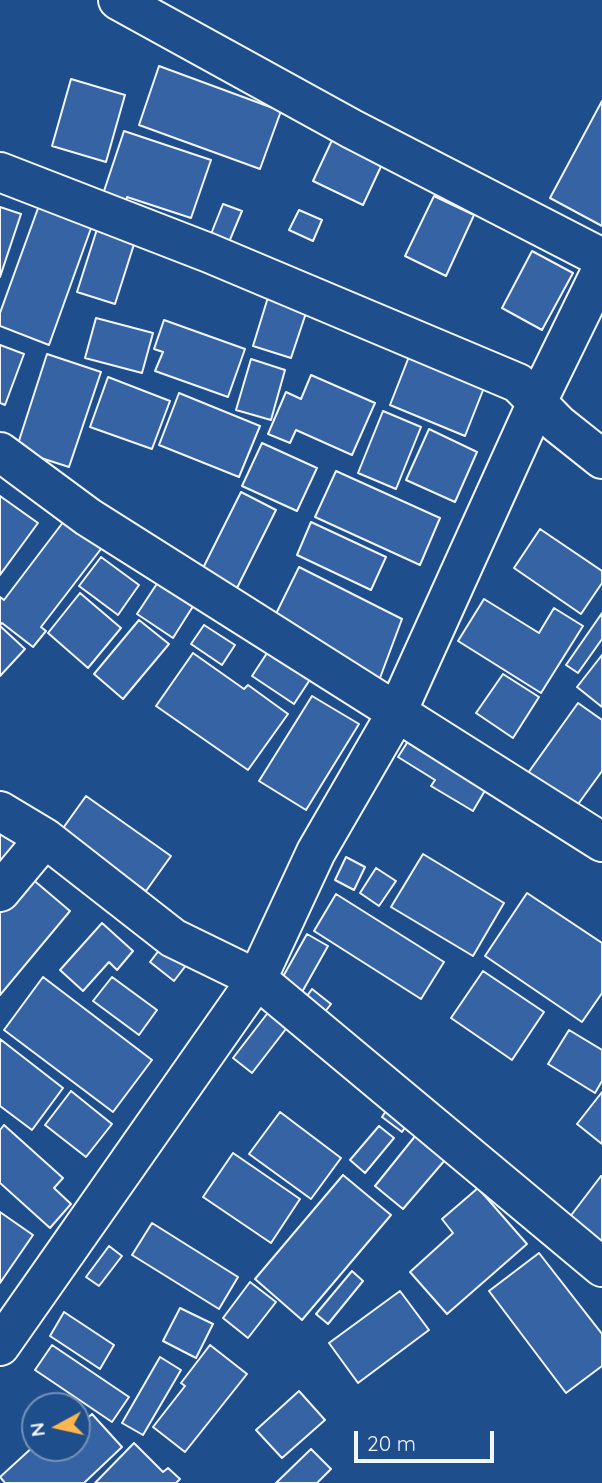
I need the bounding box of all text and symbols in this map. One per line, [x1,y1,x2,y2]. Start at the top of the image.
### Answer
north arrow [21,1392,91,1462]
scale bar [357,1416,497,1460]
text: N [24,1421,50,1438]
text: 20 m [367,1430,416,1456]

